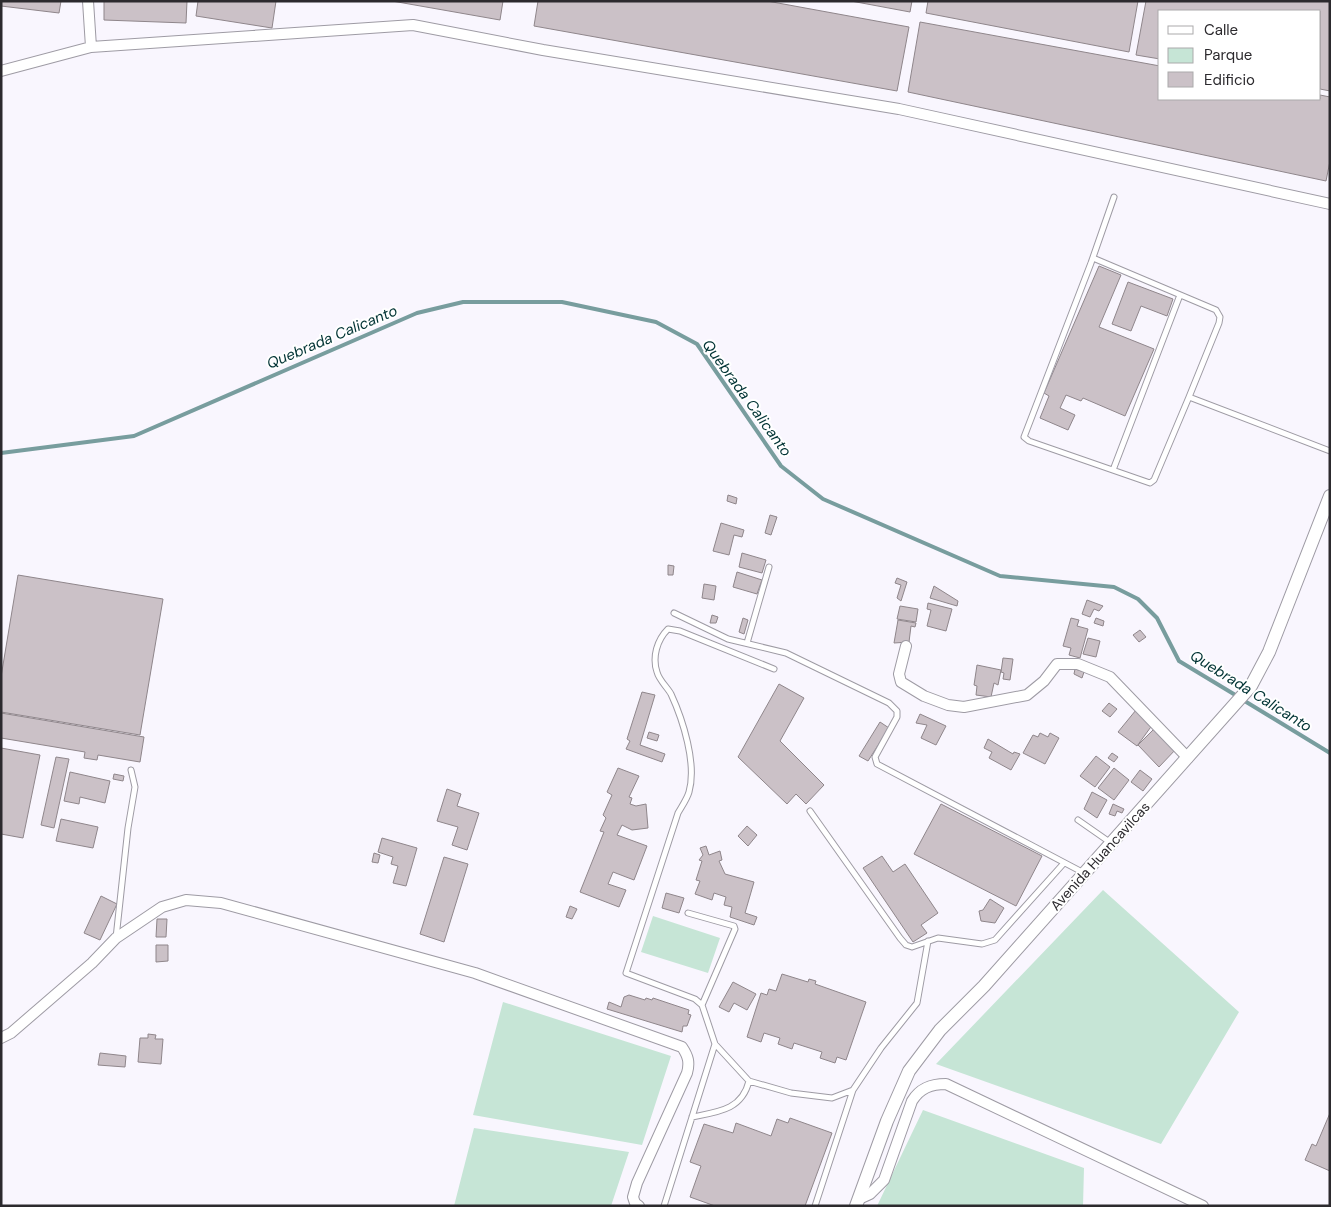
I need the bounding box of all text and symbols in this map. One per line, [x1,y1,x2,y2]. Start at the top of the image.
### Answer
legend [1158,10,1321,100]
text: Calle [1204,20,1238,40]
text: Parque [1204,45,1252,65]
text: Edificio [1204,70,1255,90]
water label: Quebrada Calicanto [264,300,400,374]
water label: Quebrada Calicanto [698,336,796,461]
water label: Quebrada Calicanto [1186,645,1316,737]
street label: Avenida Huancavilcas [1046,798,1154,914]

